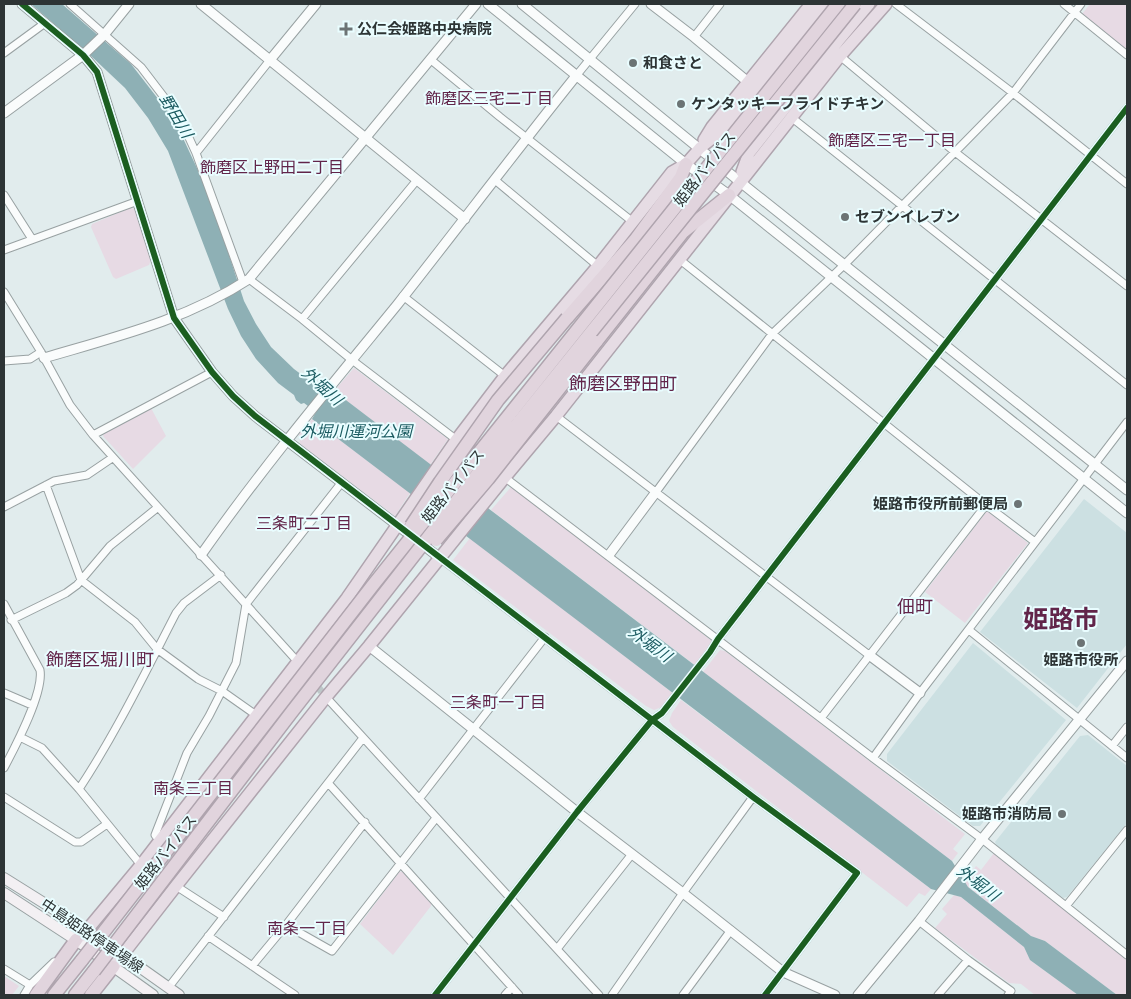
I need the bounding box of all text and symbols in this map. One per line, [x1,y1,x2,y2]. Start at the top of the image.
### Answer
place label: 公仁会姫路中央病院 [357,20,492,38]
marker: 公仁会姫路中央病院 [339,22,353,36]
place label: 和食さと [643,54,703,72]
marker: 和食さと [627,57,639,69]
district label: 飾磨区三宅二丁目 [425,89,553,108]
water label: 野田川 [155,91,198,143]
place label: ケンタッキーフライドチキン [691,95,884,113]
marker: ケンタッキーフライドチキン [675,98,687,110]
street label: 姫路バイパス [670,128,740,210]
district label: 飾磨区三宅一丁目 [828,131,956,150]
district label: 飾磨区上野田二丁目 [200,158,344,177]
place label: セブンイレブン [855,208,960,226]
marker: セブンイレブン [839,211,851,223]
water label: 外堀川 [298,363,348,410]
district label: 飾磨区野田町 [569,373,677,395]
water label: 外堀川運河公園 [300,422,414,441]
street label: 姫路バイパス [418,445,488,527]
place label: 姫路市役所前郵便局 [873,495,1008,513]
marker: 姫路市役所前郵便局 [1012,498,1024,510]
district label: 三条町二丁目 [256,514,352,533]
district label: 佃町 [897,596,933,618]
district label: 姫路市 [1023,605,1099,635]
water label: 外堀川 [625,622,677,667]
marker: 姫路市役所 [1075,637,1087,649]
district label: 飾磨区堀川町 [46,649,154,671]
place label: 姫路市役所 [1043,651,1119,669]
district label: 三条町一丁目 [450,693,546,712]
district label: 南条三丁目 [153,779,233,798]
place label: 姫路市消防局 [962,805,1052,823]
marker: 姫路市消防局 [1056,808,1068,820]
street label: 姫路バイパス [131,811,201,893]
water label: 外堀川 [953,861,1004,906]
street label: 中島姫路停車場線 [37,895,147,977]
district label: 南条一丁目 [267,919,347,938]

